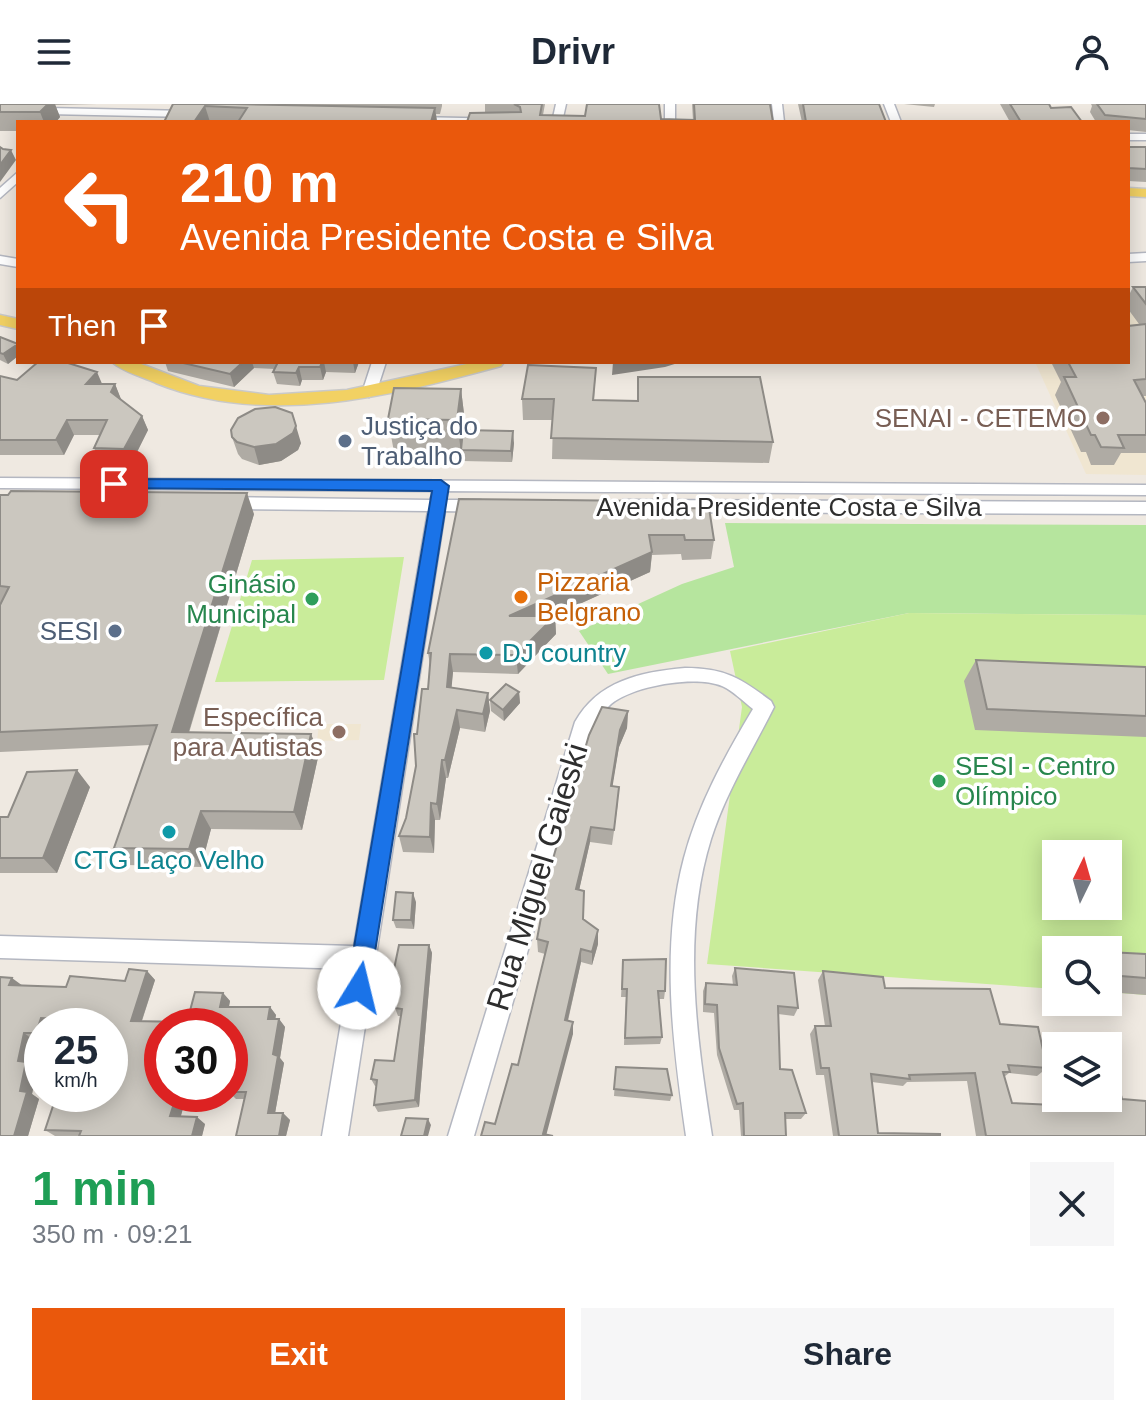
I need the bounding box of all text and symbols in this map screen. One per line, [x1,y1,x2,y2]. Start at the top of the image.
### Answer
icon: menu [32,30,76,74]
icon: person [1070,30,1114,74]
text: Drivr [531,31,615,72]
text: 210 m [180,151,339,214]
icon: left [48,152,152,256]
text: Avenida Presidente Costa e Silva [180,217,714,258]
icon: arrive [132,304,176,348]
text: Then [48,309,116,342]
place label: SENAI - CETEMO [875,403,1087,433]
marker: SENAI - CETEMO [1094,409,1112,427]
place label: Justiça do Trabalho [361,411,478,471]
marker: Justiça do Trabalho [336,432,354,450]
pin [80,450,148,518]
icon: arrive [92,462,136,506]
street label: Avenida Presidente Costa e Silva [596,492,982,522]
place label: Pizzaria Belgrano [537,567,641,627]
place label: Ginásio Municipal [186,569,296,629]
marker: Pizzaria Belgrano [512,588,530,606]
marker: Ginásio Municipal [303,590,321,608]
place label: SESI [40,616,99,646]
marker: SESI [106,622,124,640]
place label: DJ country [502,638,626,668]
marker: DJ country [477,644,495,662]
place label: Específica para Autistas [173,702,324,762]
marker: Específica para Autistas [330,723,348,741]
street label: Rua Miguel Gaieski [479,739,595,1015]
place label: SESI - Centro Olímpico [955,751,1115,811]
marker: SESI - Centro Olímpico [930,772,948,790]
marker: CTG Laço Velho [160,823,178,841]
north arrow [1042,840,1122,920]
map controls [1042,840,1122,1112]
place label: CTG Laço Velho [74,845,264,875]
button: search [1042,936,1122,1016]
position arrow [317,946,401,1030]
speed limit sign: 30 [144,1008,248,1112]
text: 25 [54,1028,98,1072]
button: layers [1042,1032,1122,1112]
text: km/h [54,1069,98,1091]
text: 1 min [32,1162,157,1215]
button: close [1030,1162,1114,1246]
text: 350 m · 09:21 [32,1219,192,1249]
button: Exit [32,1308,565,1400]
button: Share [581,1308,1114,1400]

